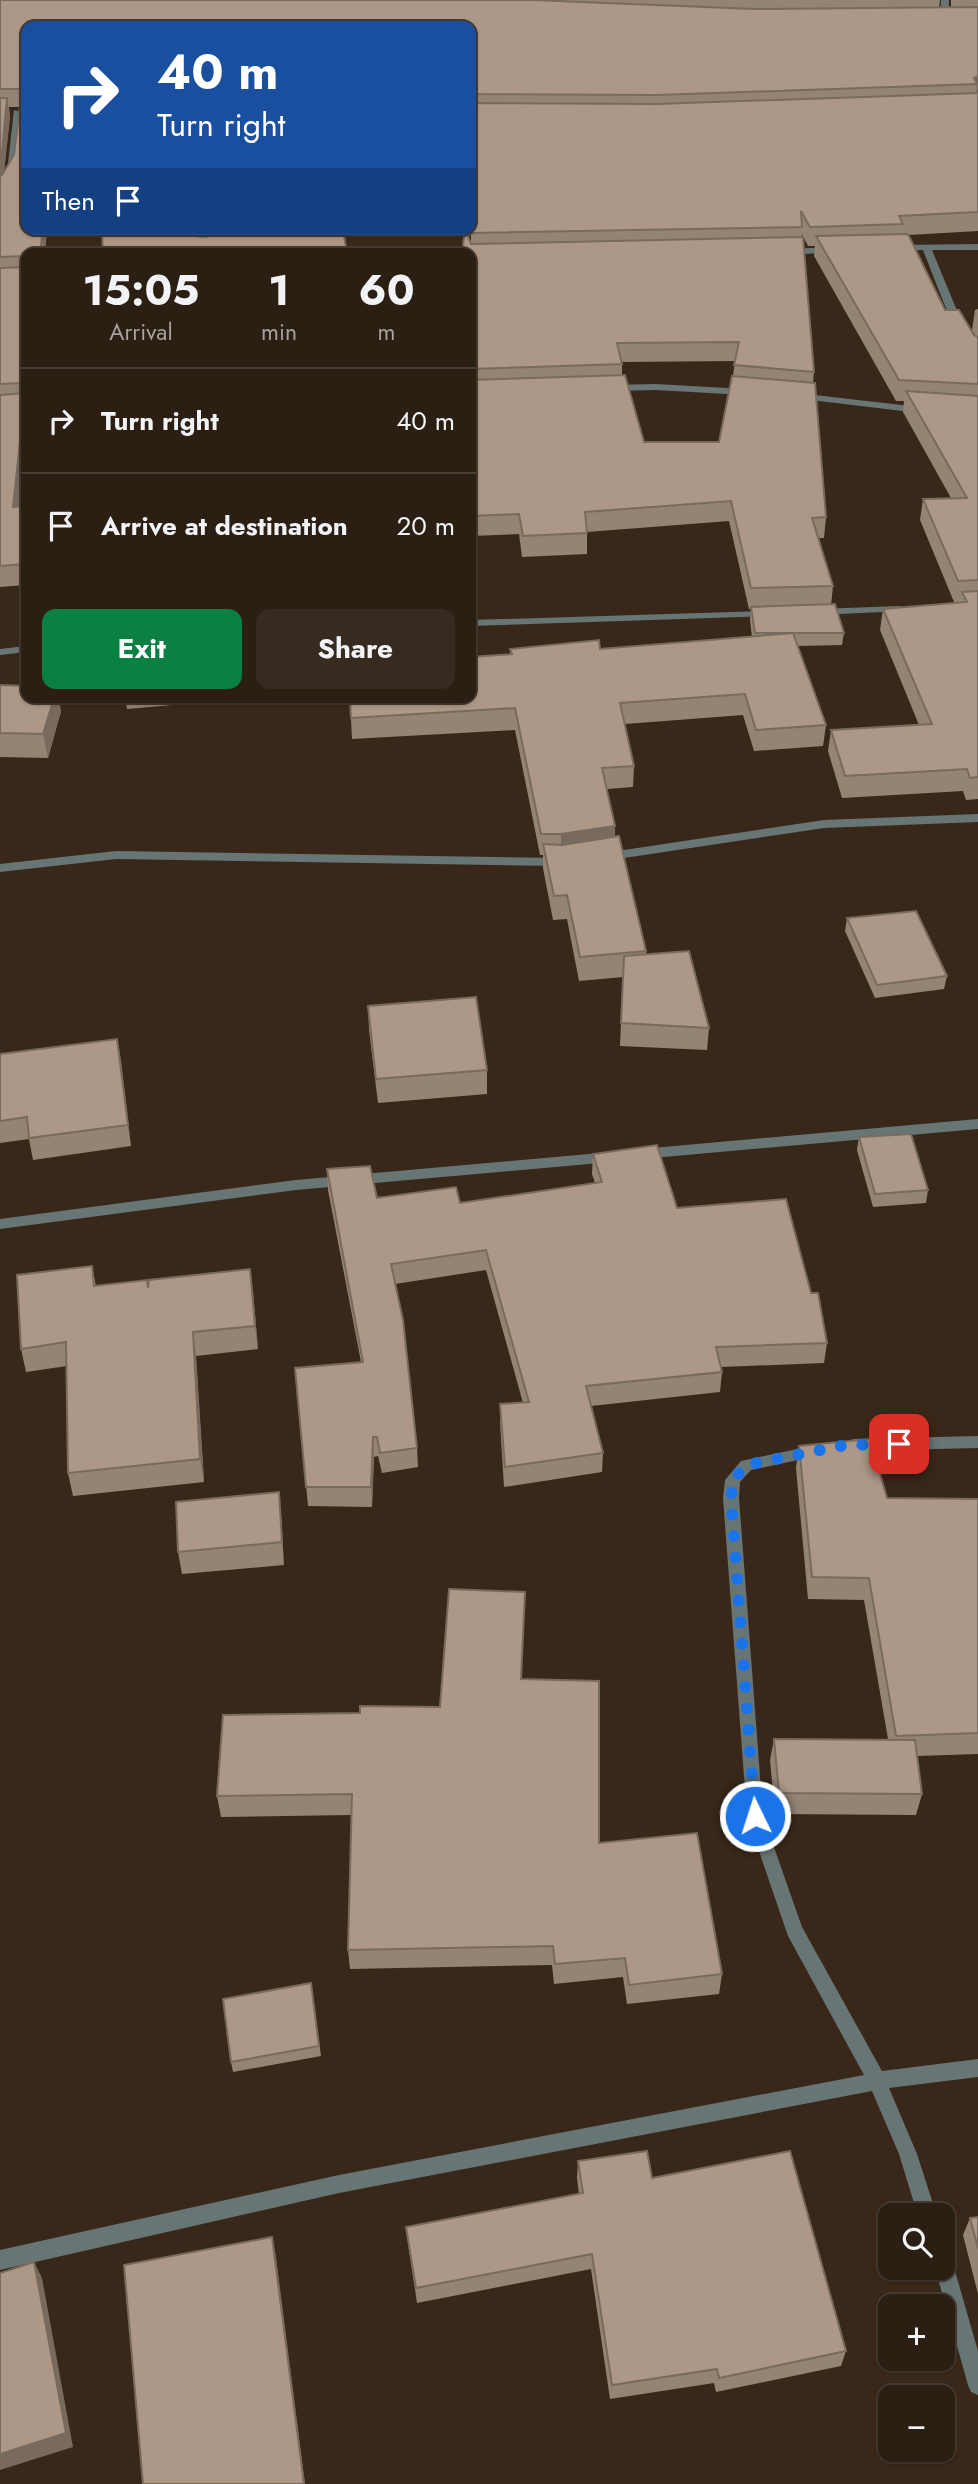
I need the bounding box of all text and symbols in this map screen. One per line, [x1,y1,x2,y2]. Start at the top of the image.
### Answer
text: 40 m [157,37,279,107]
icon: right [42,49,133,140]
text: Turn right [157,102,286,148]
text: Then [42,182,95,220]
icon: arrive [109,182,147,220]
text: 15:05 [83,260,199,321]
text: 1 [268,260,290,321]
text: 60 [359,260,414,321]
text: Arrival [109,315,173,349]
text: min [261,315,297,349]
text: m [378,315,395,349]
icon: right [42,402,80,440]
text: Turn right [101,402,219,440]
text: 40 m [396,402,455,440]
icon: arrive [42,507,80,545]
text: Arrive at destination [101,507,348,545]
text: 20 m [397,507,455,545]
button: Exit [42,609,242,689]
button: Share [256,609,455,689]
pin [869,1414,929,1474]
icon: arrive [880,1425,918,1463]
position arrow [718,1779,792,1853]
map controls [878,2203,955,2462]
button: search [878,2203,955,2280]
button: + [878,2294,955,2371]
button: − [878,2385,955,2462]

